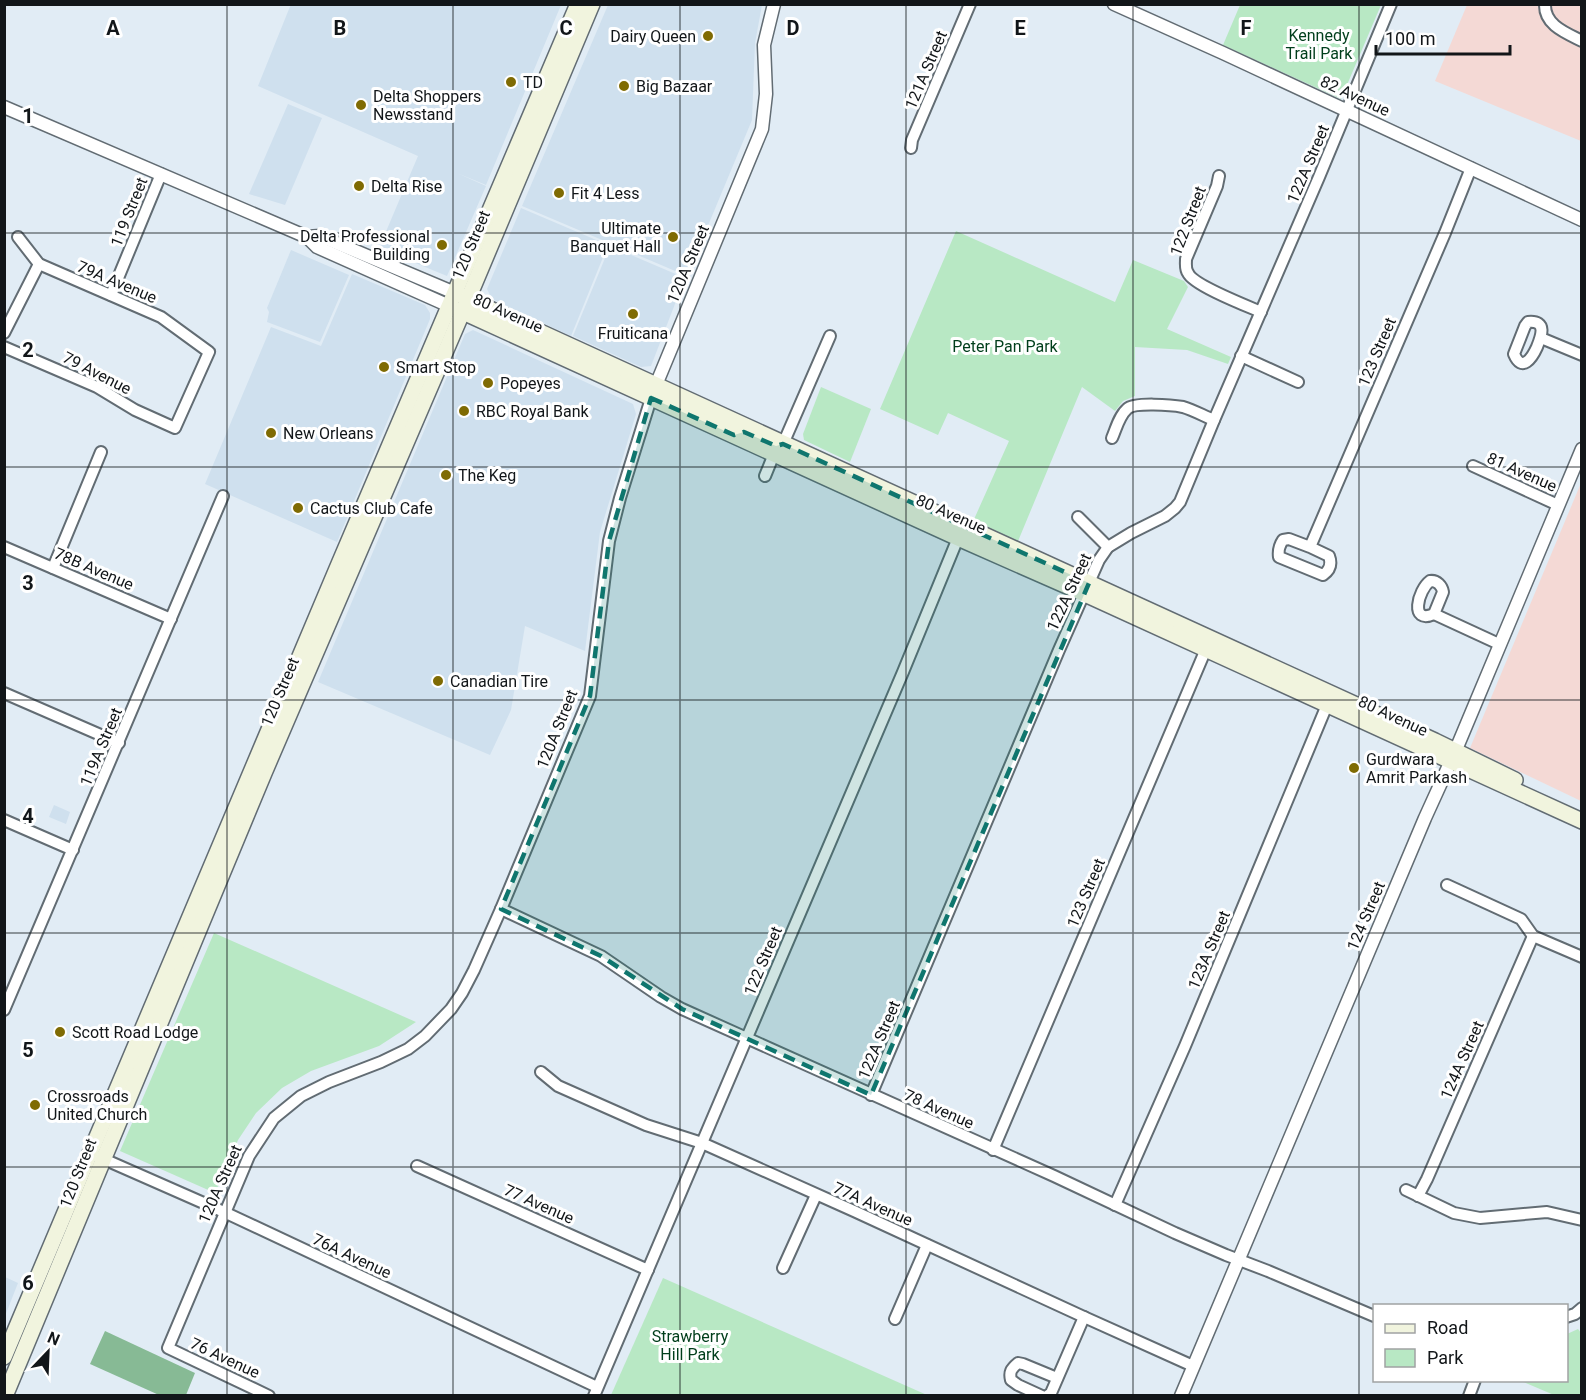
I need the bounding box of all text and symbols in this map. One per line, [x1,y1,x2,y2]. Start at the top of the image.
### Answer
text: A [106,16,120,40]
text: B [334,16,346,40]
text: C [559,16,573,40]
text: D [787,16,800,40]
text: E [1014,16,1026,40]
text: F [1241,16,1252,40]
scale bar [1376,18,1510,56]
park label: Kennedy Trail Park [1286,26,1353,63]
place label: Dairy Queen [610,27,696,46]
street label: 121A Street [901,28,951,112]
text: 100 m [1385,28,1436,49]
marker: Dairy Queen [701,29,715,43]
street label: 82 Avenue [1317,72,1393,120]
place label: TD [523,73,543,92]
marker: TD [504,75,518,89]
place label: Big Bazaar [636,77,713,96]
marker: Big Bazaar [617,79,631,93]
place label: Delta Shoppers Newsstand [373,87,481,124]
marker: Delta Shoppers Newsstand [354,98,368,112]
text: 1 [22,104,34,128]
street label: 122A Street [1283,122,1333,206]
street label: 119 Street [106,175,152,249]
place label: Delta Rise [371,177,442,196]
marker: Delta Rise [352,179,366,193]
street label: 122 Street [1166,183,1210,259]
place label: Fit 4 Less [571,184,640,203]
marker: Fit 4 Less [552,186,566,200]
street label: 120 Street [448,208,494,282]
place label: Ultimate Banquet Hall [570,219,661,256]
street label: 120A Street [663,222,713,306]
place label: Delta Professional Building [300,227,430,264]
marker: Ultimate Banquet Hall [666,230,680,244]
marker: Delta Professional Building [435,238,449,252]
street label: 79A Avenue [74,257,160,307]
street label: 80 Avenue [470,289,546,337]
marker: Fruiticana [626,307,640,321]
street label: 123 Street [1354,315,1400,389]
place label: Fruiticana [598,324,668,343]
park label: Peter Pan Park [952,337,1059,356]
text: 2 [22,338,34,362]
street label: 79 Avenue [60,348,134,398]
place label: Smart Stop [396,358,476,377]
marker: Smart Stop [377,360,391,374]
place label: Popeyes [500,374,561,393]
marker: Popeyes [481,376,495,390]
place label: RBC Royal Bank [476,402,590,421]
marker: RBC Royal Bank [457,404,471,418]
place label: New Orleans [283,424,374,443]
marker: New Orleans [264,426,278,440]
street label: 81 Avenue [1484,448,1560,496]
place label: The Keg [458,466,516,485]
marker: The Keg [439,468,453,482]
street label: 80 Avenue [913,490,989,538]
place label: Cactus Club Cafe [310,499,433,518]
marker: Cactus Club Cafe [291,501,305,515]
street label: 78B Avenue [52,544,136,594]
street label: 122A Street [1043,550,1095,634]
text: 3 [22,571,34,595]
street label: 120 Street [257,655,303,729]
place label: Canadian Tire [450,672,548,691]
marker: Canadian Tire [431,674,445,688]
street label: 120A Street [533,687,581,771]
street label: 80 Avenue [1355,692,1431,740]
street label: 119A Street [76,705,126,789]
place label: Gurdwara Amrit Parkash [1366,750,1467,787]
marker: Gurdwara Amrit Parkash [1347,761,1361,775]
text: 4 [22,804,34,828]
street label: 123 Street [1063,856,1109,930]
street label: 124 Street [1343,879,1389,953]
street label: 123A Street [1184,908,1234,992]
street label: 122 Street [740,924,786,998]
street label: 122A Street [854,998,904,1082]
street label: 124A Street [1436,1018,1488,1102]
place label: Scott Road Lodge [72,1023,198,1042]
marker: Scott Road Lodge [53,1025,67,1039]
text: 5 [22,1038,34,1062]
street label: 78 Avenue [901,1085,977,1133]
place label: Crossroads United Church [47,1087,147,1124]
marker: Crossroads United Church [28,1098,42,1112]
street label: 120 Street [55,1136,101,1210]
street label: 120A Street [194,1142,246,1226]
street label: 77A Avenue [830,1178,916,1230]
street label: 77 Avenue [501,1180,577,1228]
street label: 76A Avenue [310,1229,394,1283]
text: 6 [22,1271,34,1295]
legend [1373,1304,1568,1382]
text: Road [1427,1317,1468,1338]
north arrow [18,1322,78,1382]
park label: Strawberry Hill Park [652,1327,729,1364]
text: N [45,1328,63,1350]
street label: 76 Avenue [187,1334,263,1382]
text: Park [1427,1347,1464,1368]

